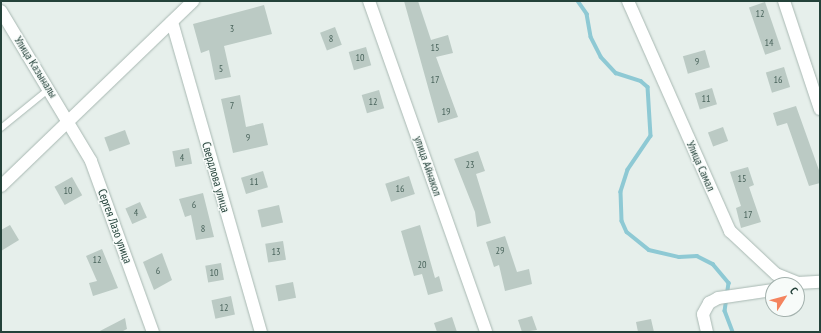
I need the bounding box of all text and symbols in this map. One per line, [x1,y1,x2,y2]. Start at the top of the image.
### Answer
house number: 12 [756,8,764,20]
house number: 3 [230,23,234,35]
street label: Улица Казыналы [11,33,61,101]
house number: 8 [329,33,333,45]
house number: 14 [765,37,773,49]
house number: 15 [431,42,439,54]
house number: 10 [356,52,364,64]
house number: 9 [695,56,699,68]
house number: 5 [219,63,223,75]
house number: 17 [431,74,439,86]
house number: 16 [774,74,782,86]
house number: 11 [702,93,710,105]
house number: 12 [369,96,377,108]
house number: 7 [230,100,234,112]
house number: 19 [442,106,450,118]
house number: 9 [246,132,250,144]
street label: улица Айнакол [411,134,445,198]
street label: Улица Самал [684,139,718,193]
street label: Свердлова улица [199,140,233,214]
house number: 4 [180,152,184,164]
house number: 23 [466,159,474,171]
house number: 15 [738,173,746,185]
house number: 11 [250,176,258,188]
house number: 16 [396,183,404,195]
house number: 10 [64,185,72,197]
street label: Сергея Лазо улица [95,187,135,265]
house number: 6 [192,199,196,211]
house number: 4 [134,207,138,219]
house number: 17 [744,209,752,221]
house number: 8 [201,223,205,235]
house number: 29 [496,245,504,257]
house number: 13 [272,246,280,258]
house number: 12 [93,254,101,266]
house number: 20 [418,259,426,271]
house number: 6 [156,265,160,277]
house number: 10 [210,267,218,279]
north arrow [765,277,805,317]
text: С [787,284,801,297]
house number: 12 [220,302,228,314]

